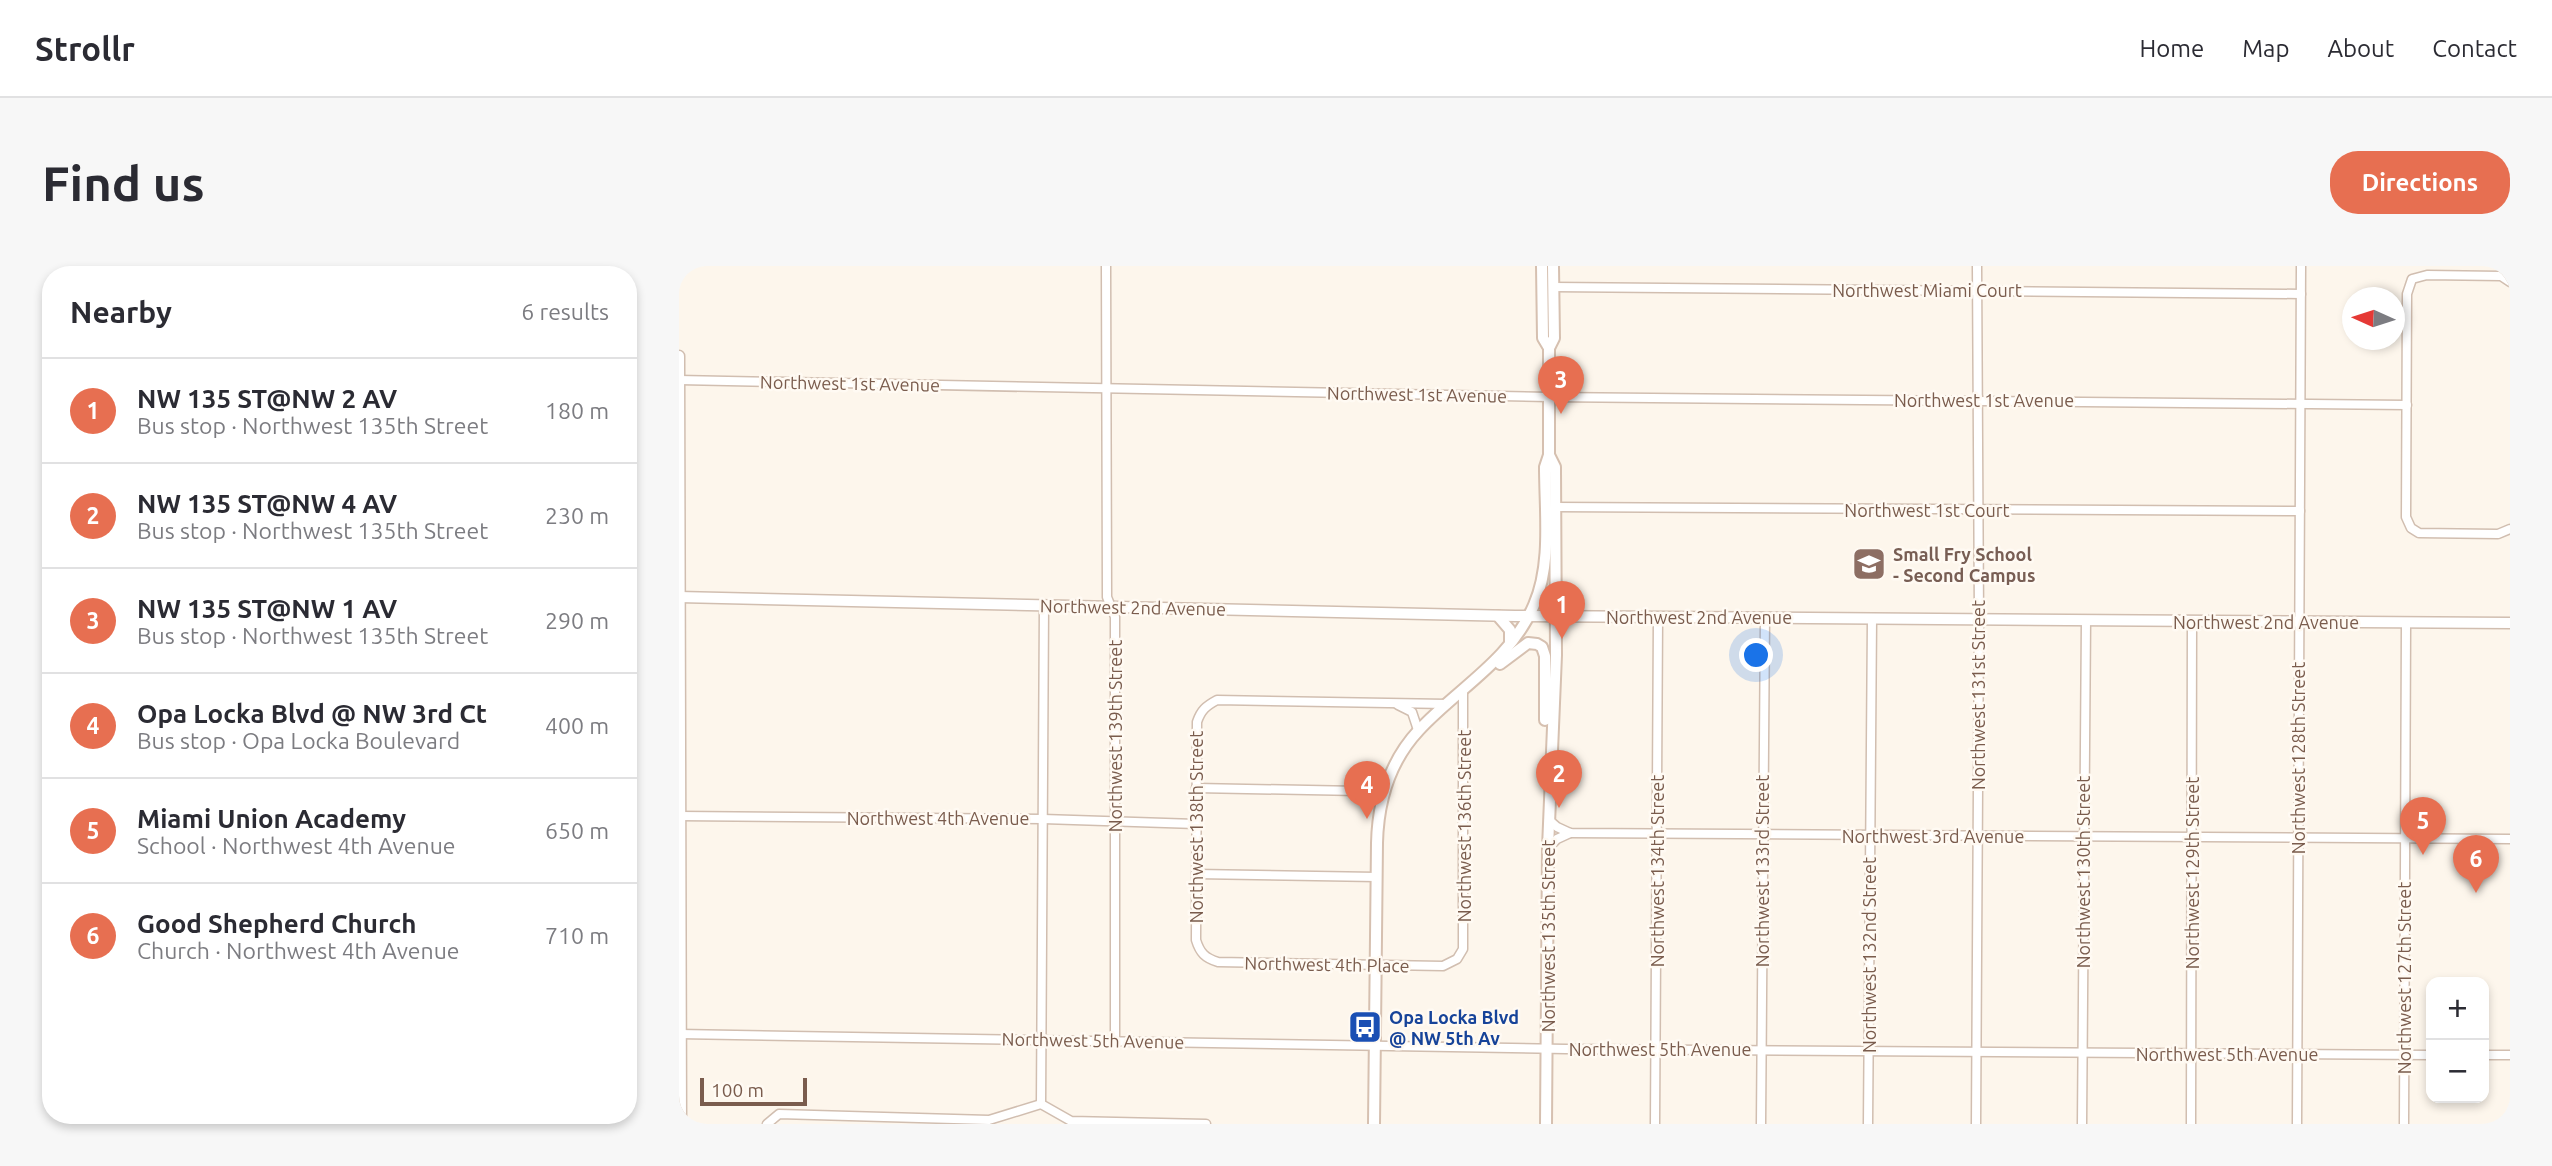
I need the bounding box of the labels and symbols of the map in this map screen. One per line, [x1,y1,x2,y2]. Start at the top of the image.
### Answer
street label: Northwest Miami Court [1832,280,2022,300]
north arrow [2342,287,2405,350]
pin: 3 [1538,356,1584,414]
street label: Northwest 1st Avenue [760,371,940,395]
street label: Northwest 1st Avenue [1327,382,1507,406]
street label: Northwest 1st Avenue [1894,390,2074,410]
street label: Northwest 1st Court [1844,500,2010,520]
place label: Small Fry School - Second Campus [1893,544,2035,585]
school or university icon: Small Fry School - Second Campus [1850,545,1888,583]
pin: 1 [1539,581,1585,639]
street label: Northwest 2nd Avenue [1040,595,1226,619]
street label: Northwest 131st Street [1968,600,1988,790]
street label: Northwest 2nd Avenue [1606,607,1792,627]
street label: Northwest 2nd Avenue [2173,612,2359,632]
your location [1739,638,1773,672]
street label: Northwest 139th Street [1105,640,1125,832]
street label: Northwest 128th Street [2288,662,2308,854]
street label: Northwest 136th Street [1454,730,1474,922]
street label: Northwest 138th Street [1186,731,1206,923]
pin: 2 [1536,750,1582,808]
pin: 4 [1344,761,1390,819]
street label: Northwest 134th Street [1647,775,1667,967]
street label: Northwest 133rd Street [1752,775,1772,967]
street label: Northwest 130th Street [2073,776,2093,968]
street label: Northwest 129th Street [2182,777,2202,969]
pin: 5 [2400,797,2446,855]
street label: Northwest 4th Avenue [847,808,1029,828]
street label: Northwest 3rd Avenue [1842,826,2024,846]
pin: 6 [2453,835,2499,893]
street label: Northwest 135th Street [1538,840,1558,1032]
street label: Northwest 132nd Street [1859,857,1879,1053]
street label: Northwest 127th Street [2394,882,2414,1074]
street label: Northwest 4th Place [1244,953,1410,975]
place label: Opa Locka Blvd @ NW 5th Av [1389,1007,1519,1048]
bus stop icon: Opa Locka Blvd @ NW 5th Av [1346,1008,1384,1046]
street label: Northwest 5th Avenue [1001,1028,1185,1052]
street label: Northwest 5th Avenue [1569,1039,1751,1059]
street label: Northwest 5th Avenue [2136,1044,2318,1064]
scale bar [700,1075,807,1107]

